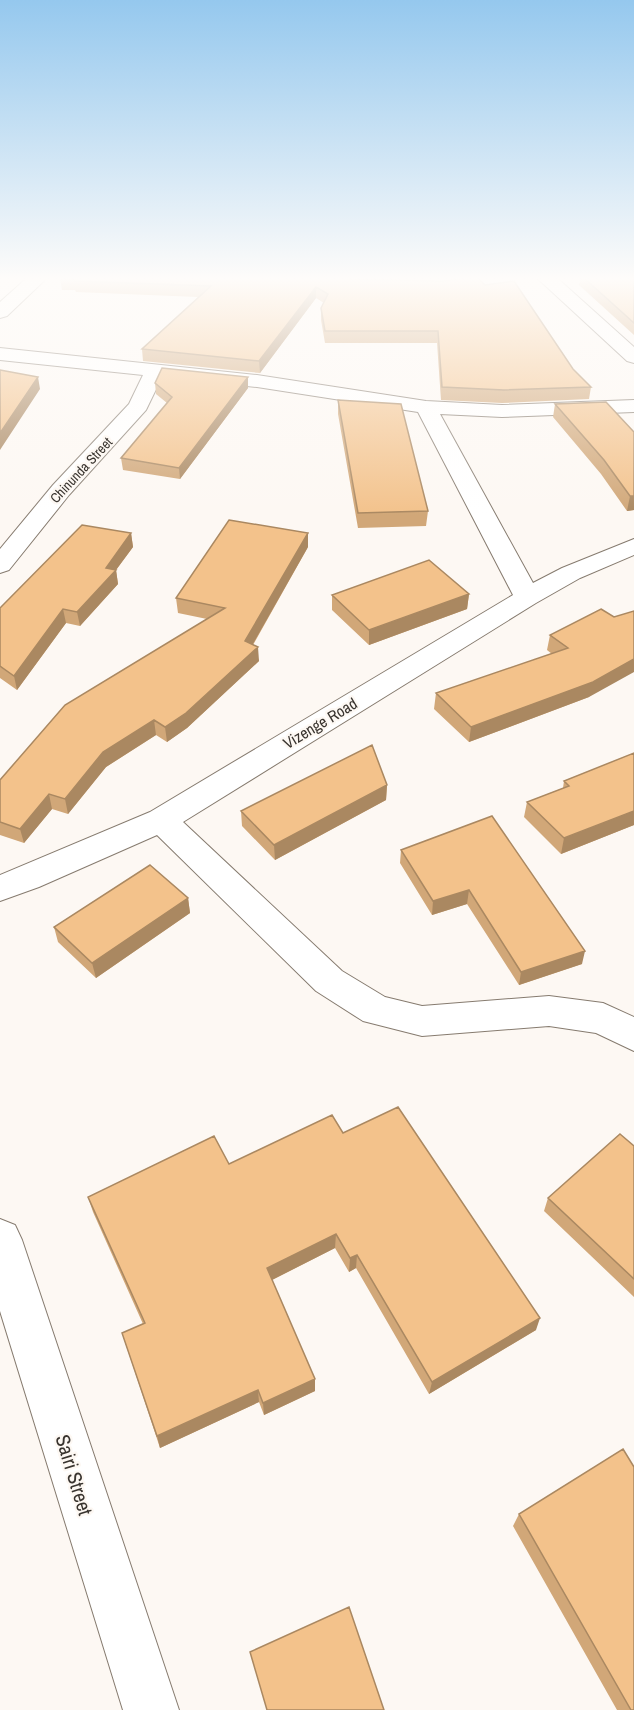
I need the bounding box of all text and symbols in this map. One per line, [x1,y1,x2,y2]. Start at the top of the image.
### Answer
street label: Chinunda Street [46,433,116,507]
street label: Vizenge Road [279,692,361,754]
street label: Sairi Street [49,1431,100,1519]

